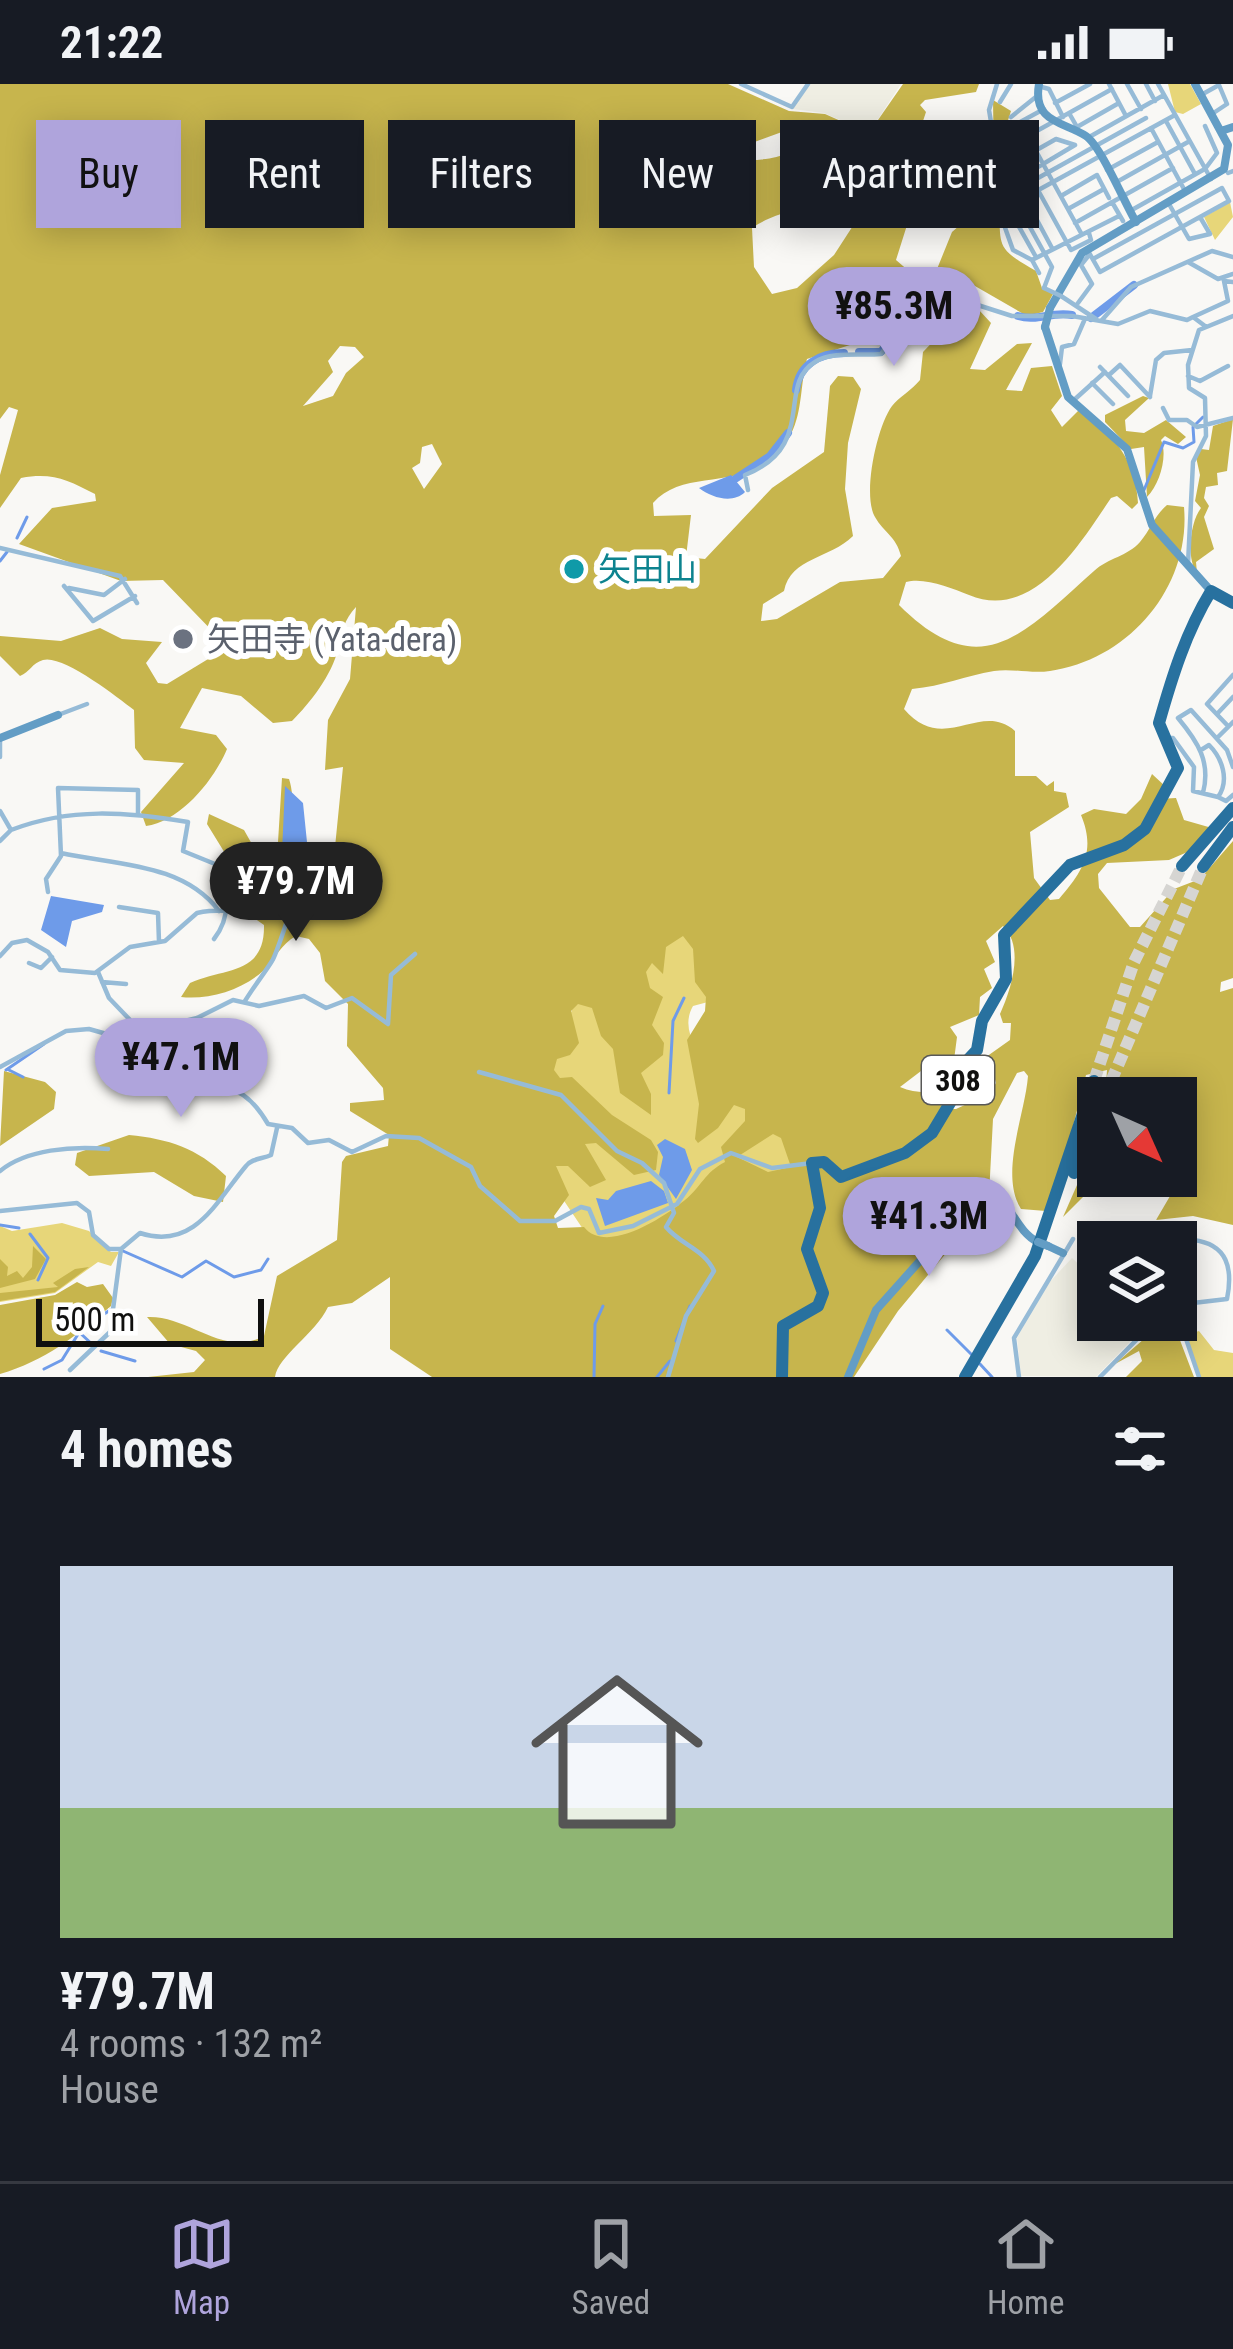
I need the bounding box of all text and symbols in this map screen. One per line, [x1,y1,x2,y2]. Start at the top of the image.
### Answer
text: 21:22 [60,16,163,69]
chip: Buy [36,120,181,228]
chip: Rent [205,120,364,228]
chip: Filters [388,120,575,228]
chip: New [599,120,756,228]
chip: Apartment [780,120,1039,228]
pin: ¥85.3M [796,267,992,369]
text: ¥85.3M [835,283,953,329]
place label: 矢田山 [598,550,697,589]
marker: 矢田山 [561,556,587,582]
place label: 矢田寺 (Yata-dera) [207,620,457,659]
marker: 矢田寺 (Yata-dera) [170,626,196,652]
pin: ¥79.7M [198,842,394,944]
text: ¥79.7M [237,858,355,904]
pin: ¥47.1M [83,1018,279,1120]
text: ¥47.1M [122,1034,240,1080]
road number: 308 [922,1056,994,1104]
north arrow [1077,1077,1197,1197]
map controls [1077,1077,1197,1341]
pin: ¥41.3M [831,1177,1027,1279]
text: ¥41.3M [870,1193,988,1239]
button: layers [1077,1221,1197,1341]
scale bar [36,1293,264,1346]
text: 500 m [54,1300,135,1339]
icon: filters [1107,1416,1173,1482]
text: 4 homes [60,1420,233,1479]
icon: home [509,1644,725,1860]
text: ¥79.7M [60,1962,215,2021]
text: 4 rooms · 132 m² [60,2021,322,2067]
text: House [60,2067,159,2113]
tab: Map [169,2211,235,2322]
tab: Saved [572,2211,650,2322]
tab: Home [987,2211,1064,2322]

